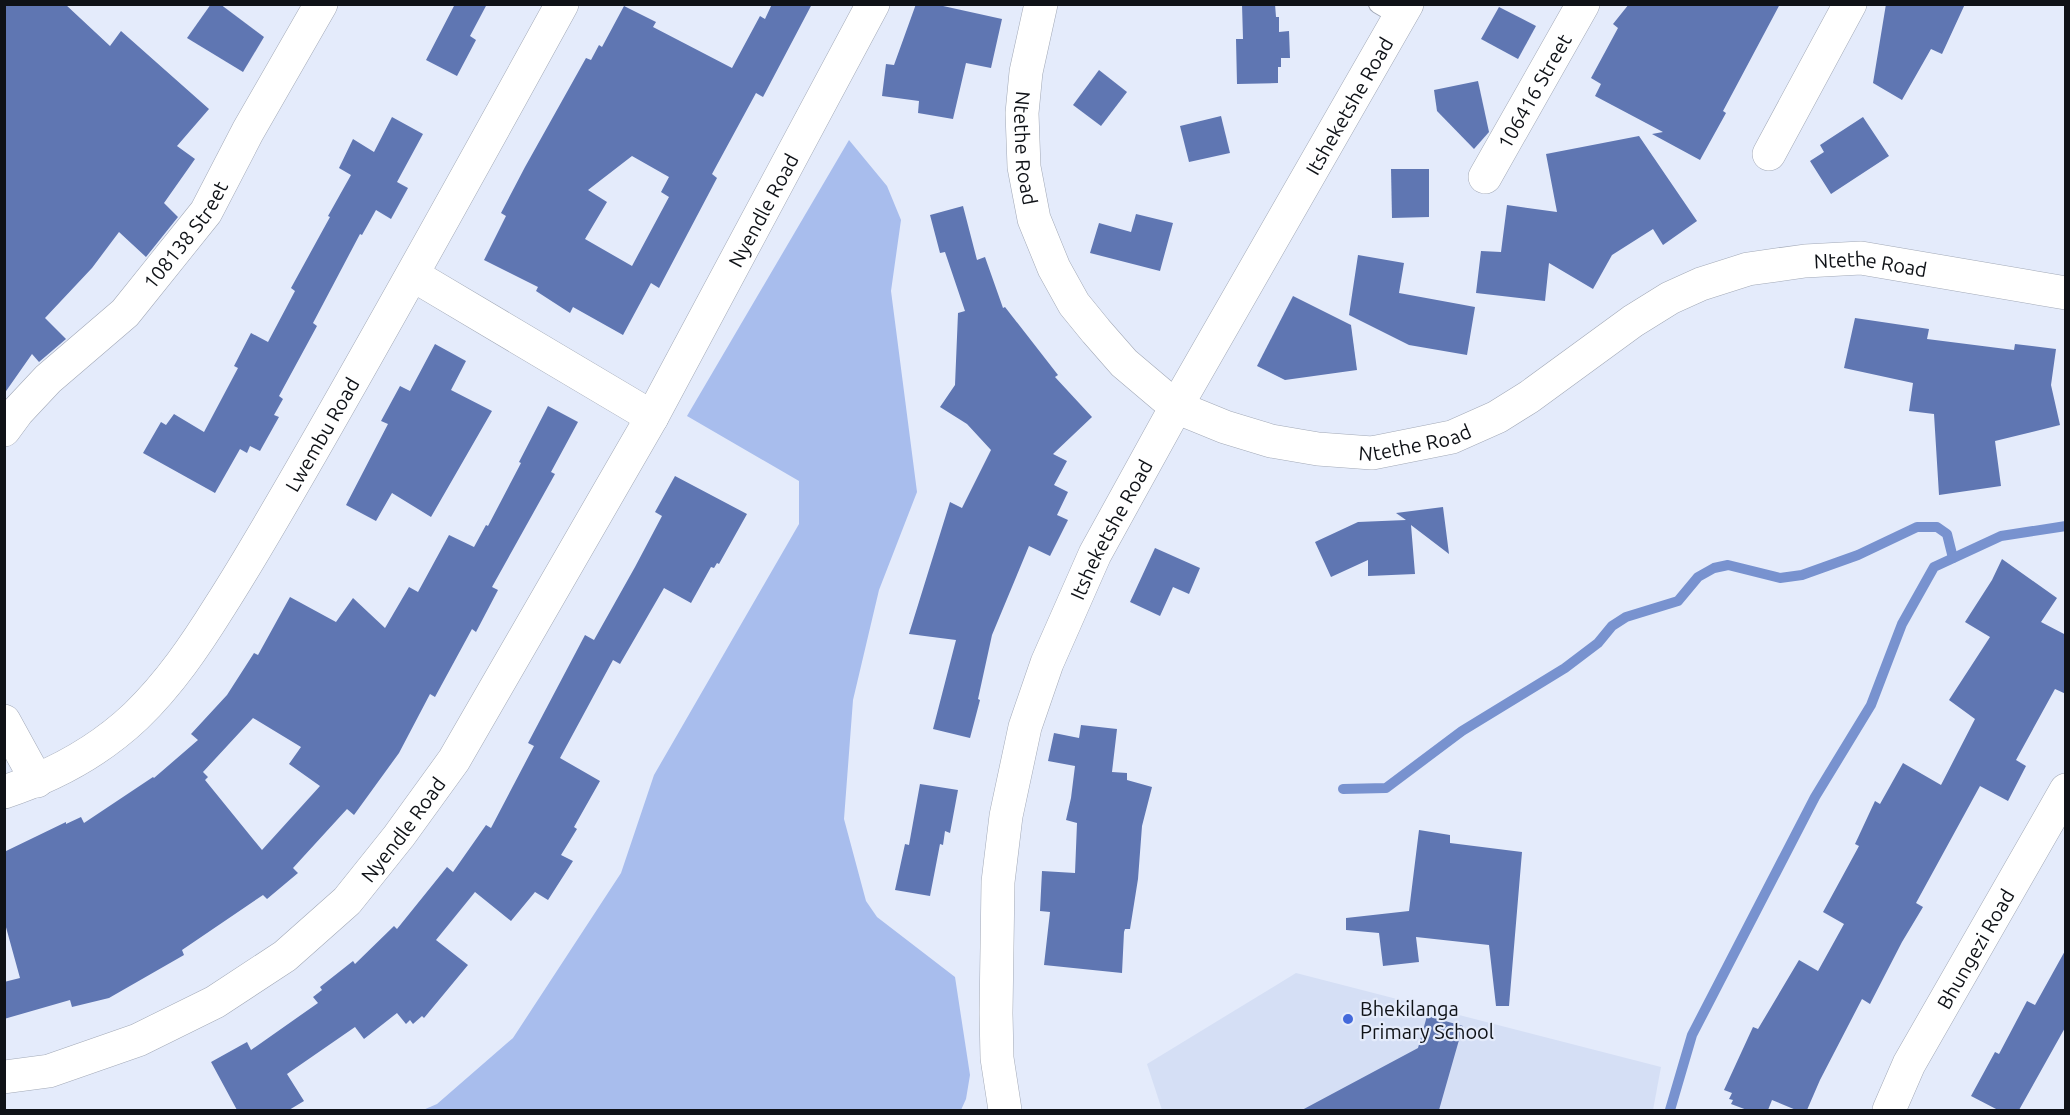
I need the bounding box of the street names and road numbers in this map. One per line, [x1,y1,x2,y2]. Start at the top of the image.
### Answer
street label: 106416 Street [1492,29,1575,152]
street label: Itsheketshe Road [1300,33,1397,179]
street label: Ntethe Road [1011,90,1043,207]
street label: Nyendle Road [723,149,802,271]
street label: 108138 Street [138,177,232,293]
street label: Ntethe Road [1813,246,1929,281]
street label: Lwembu Road [280,373,363,495]
street label: Ntethe Road [1358,419,1474,465]
street label: Itsheketshe Road [1065,455,1156,603]
street label: Nyendle Road [356,772,449,886]
street label: Bhungezi Road [1932,885,2018,1013]

